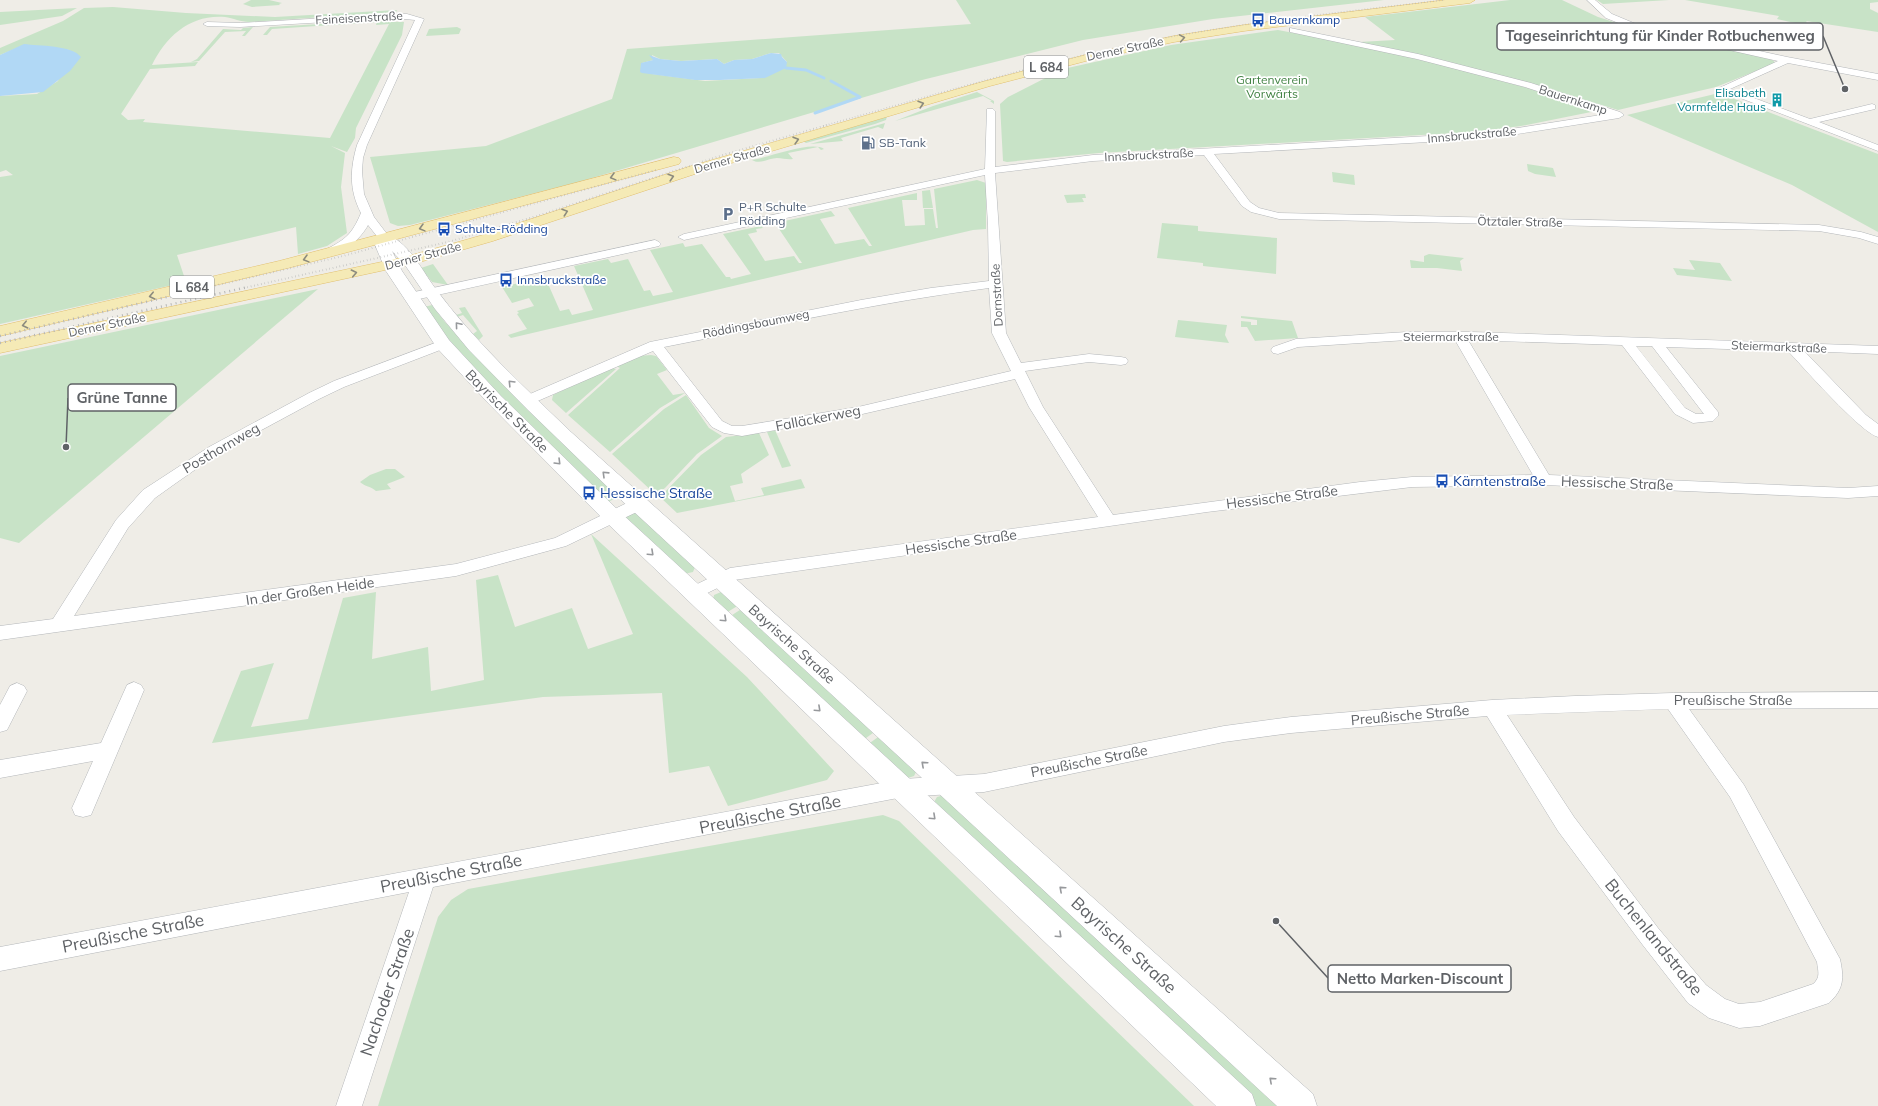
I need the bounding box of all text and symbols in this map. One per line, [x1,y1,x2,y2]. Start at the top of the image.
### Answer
street label: Feineisenstraße [315,8,403,27]
bus stop icon: Bauernkamp [1250,12,1266,28]
place label: Bauernkamp [1269,12,1340,27]
callout: Tageseinrichtung für Kinder Rotbuchenweg [1497,23,1823,50]
text: Tageseinrichtung für Kinder Rotbuchenweg [1505,26,1815,45]
street label: Derner Straße [1085,33,1165,64]
one-way arrow [1179,34,1185,43]
road number: L 684 [1024,56,1068,78]
park label: Gartenverein Vorwärts [1236,72,1308,101]
street label: Bauernkamp [1537,81,1609,118]
place label: Elisabeth Vormfelde Haus [1677,85,1766,114]
building icon: Elisabeth Vormfelde Haus [1769,92,1785,108]
one-way arrow [917,100,924,109]
street label: Innsbruckstraße [1427,123,1517,146]
fuel station icon: SB-Tank [860,135,876,151]
place label: SB-Tank [879,135,927,150]
one-way arrow [792,136,799,145]
street label: Derner Straße [692,141,772,177]
street label: Innsbruckstraße [1104,145,1194,164]
one-way arrow [610,172,617,181]
one-way arrow [667,173,674,182]
place label: P+R Schulte Rödding [739,199,806,228]
parking icon: P+R Schulte Rödding [720,206,736,222]
one-way arrow [561,208,568,217]
street label: Ötztaler Straße [1477,213,1563,230]
bus stop icon: Schulte-Rödding [436,221,452,237]
place label: Schulte-Rödding [455,221,548,236]
one-way arrow [419,223,426,231]
street label: Derner Straße [383,238,463,273]
one-way arrow [302,254,309,263]
street label: Dornstraße [987,263,1006,327]
one-way arrow [350,270,357,278]
bus stop icon: Innsbruckstraße [498,272,514,288]
place label: Innsbruckstraße [517,272,606,287]
road number: L 684 [170,276,214,298]
one-way arrow [149,291,155,299]
street label: Röddingsbaumweg [701,306,811,341]
street label: Derner Straße [67,309,147,340]
one-way arrow [22,320,28,328]
one-way arrow [455,322,462,330]
street label: Steiermarkstraße [1403,329,1499,344]
street label: Steiermarkstraße [1731,337,1827,356]
street label: Bayrische Straße [462,366,552,456]
one-way arrow [508,380,516,388]
callout: Grüne Tanne [68,384,176,411]
text: Grüne Tanne [76,388,168,407]
street label: Falläckerweg [774,401,862,435]
street label: Posthornweg [179,419,263,477]
one-way arrow [553,457,561,465]
one-way arrow [602,471,610,478]
place label: Kärntenstraße [1453,472,1546,490]
street label: Hessische Straße [1561,472,1673,494]
bus stop icon: Kärntenstraße [1434,473,1450,489]
street label: Hessische Straße [1225,481,1339,513]
place label: Hessische Straße [600,484,712,502]
bus stop icon: Hessische Straße [581,485,597,501]
street label: Hessische Straße [904,525,1018,559]
one-way arrow [646,548,654,555]
street label: In der Großen Heide [245,573,375,609]
street label: Bayrische Straße [745,600,839,688]
one-way arrow [719,614,727,622]
street label: Preußische Straße [1674,691,1792,709]
street label: Preußische Straße [1350,701,1470,729]
one-way arrow [813,704,821,711]
street label: Preußische Straße [1029,741,1149,781]
one-way arrow [921,761,929,768]
street label: Preußische Straße [697,789,843,838]
one-way arrow [928,812,936,820]
street label: Preußische Straße [378,848,524,897]
street label: Buchenlandstraße [1601,874,1708,999]
one-way arrow [1059,886,1067,893]
street label: Bayrische Straße [1067,892,1181,998]
street label: Preußische Straße [60,908,206,957]
street label: Nachoder Straße [355,925,418,1059]
one-way arrow [1054,930,1061,937]
callout: Netto Marken-Discount [1328,965,1511,992]
text: Netto Marken-Discount [1337,969,1504,988]
one-way arrow [1269,1077,1277,1084]

